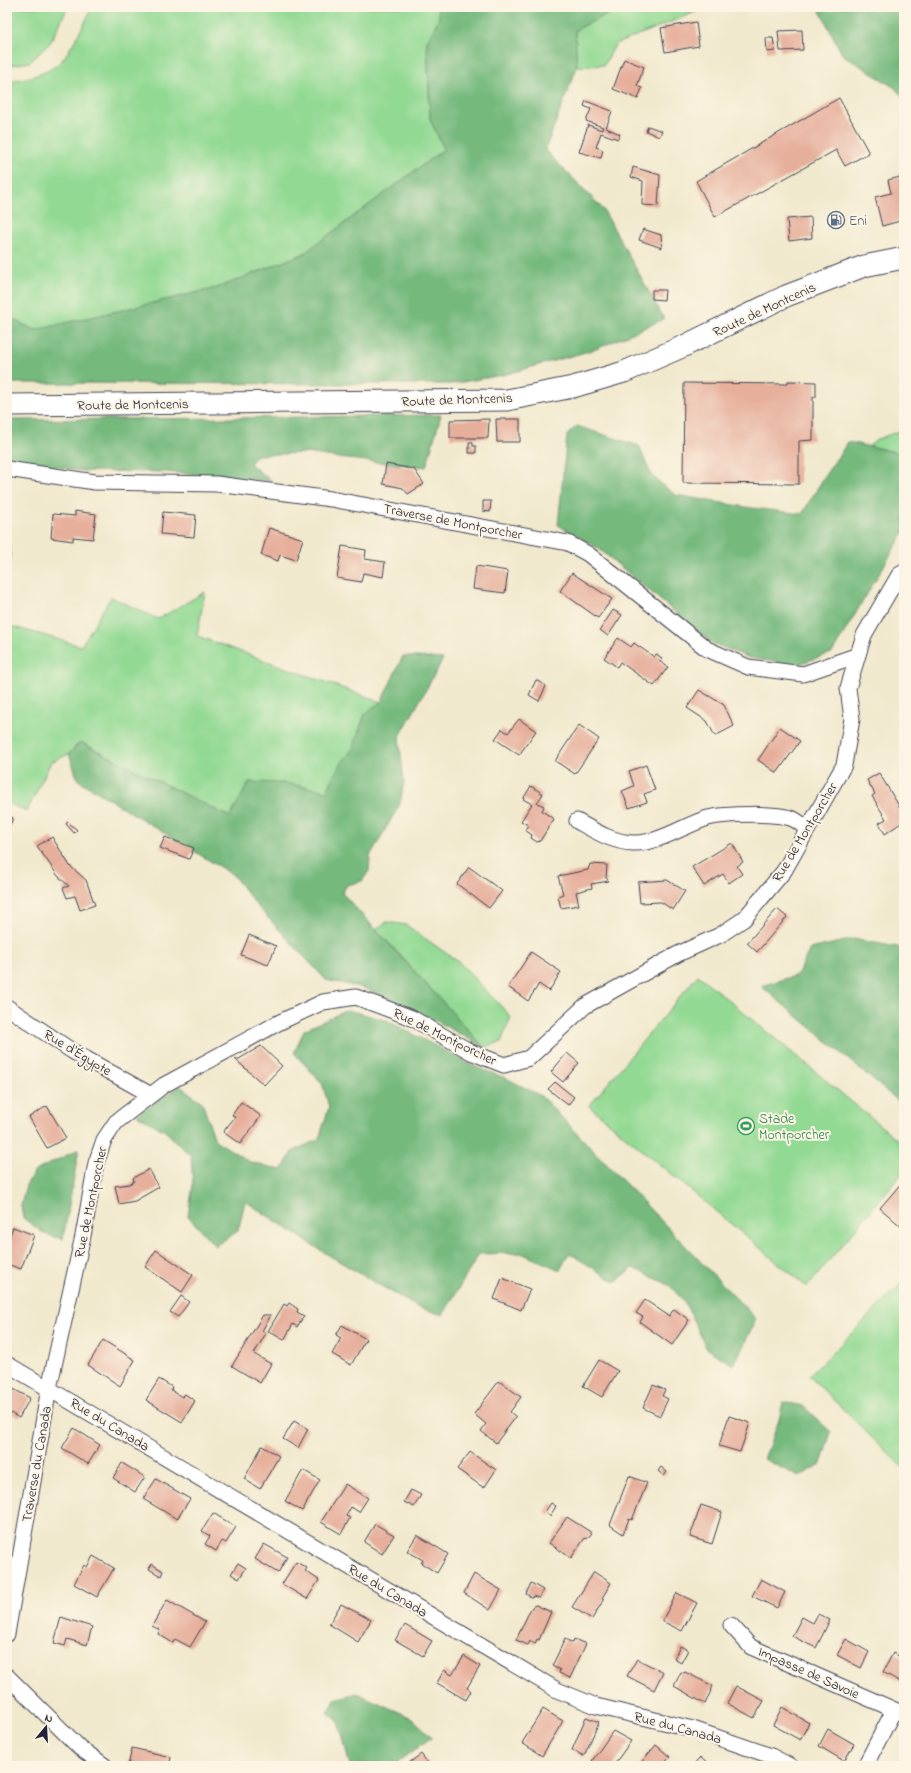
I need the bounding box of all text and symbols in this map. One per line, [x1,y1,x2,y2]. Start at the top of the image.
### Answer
fuel station icon: Eni [826,210,846,230]
place label: Eni [849,211,867,232]
street label: Route de Montcenis [710,277,820,343]
street label: Route de Montcenis [401,388,513,413]
street label: Route de Montcenis [77,394,189,417]
street label: Traverse de Montporcher [382,499,525,546]
street label: Rue de Montporcher [767,778,844,887]
street label: Rue de Montporcher [389,1003,500,1072]
street label: Rue d'Égypte [39,1025,116,1083]
place label: Stade Montporcher [759,1109,830,1146]
sports icon: Stade Montporcher [736,1116,756,1136]
street label: Rue de Montporcher [69,1144,114,1260]
street label: Rue du Canada [65,1393,153,1457]
street label: Traverse du Canada [17,1404,58,1524]
street label: Rue du Canada [343,1559,431,1623]
street label: Impasse de Savoie [754,1642,863,1705]
north arrow [26,1707,66,1747]
street label: Rue du Canada [631,1707,724,1750]
text: N [43,1710,55,1727]

